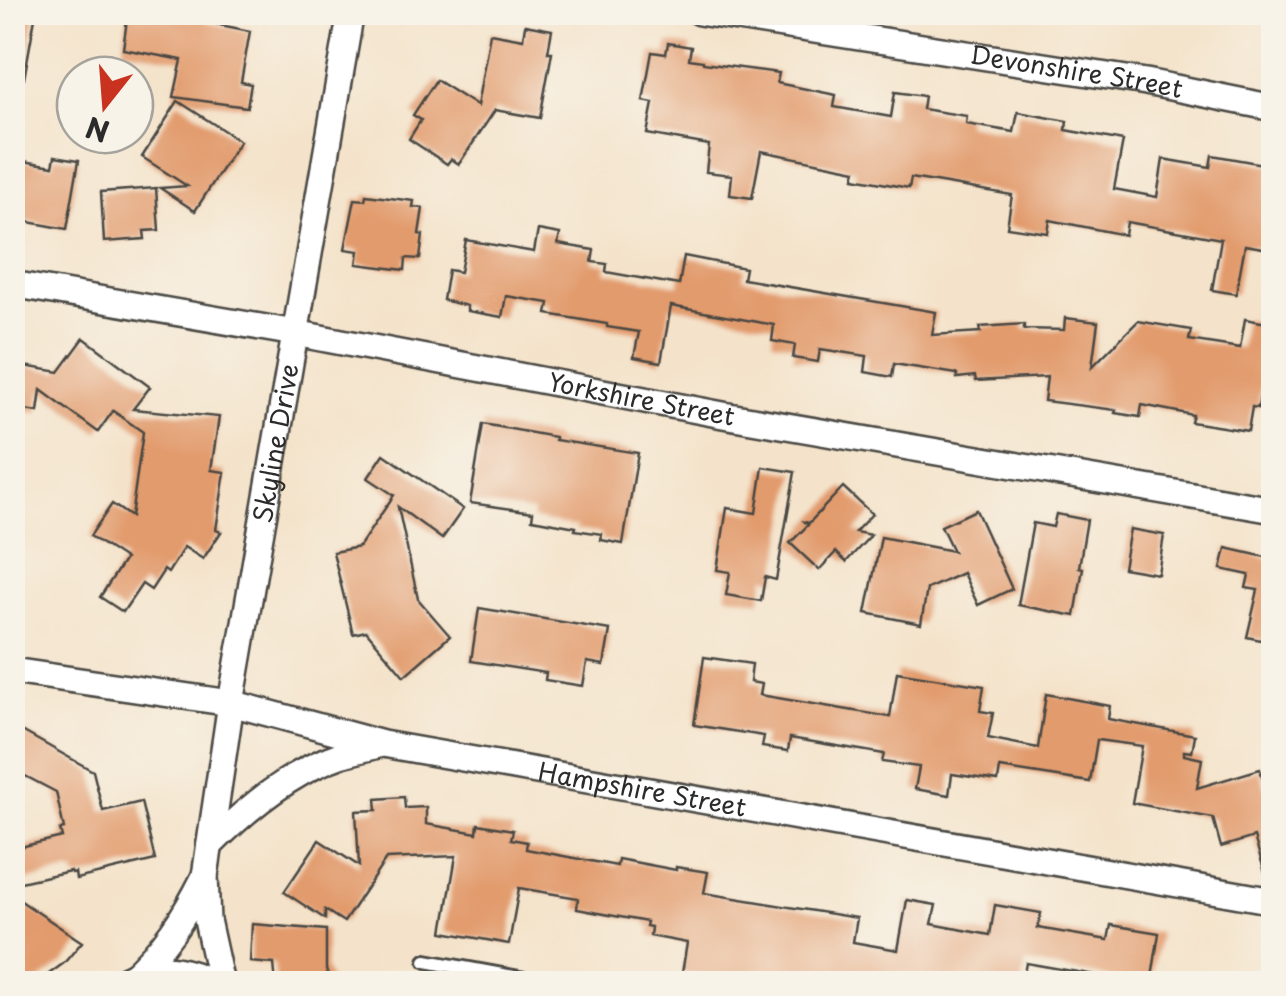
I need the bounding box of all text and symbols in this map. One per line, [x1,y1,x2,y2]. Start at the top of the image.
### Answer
street label: Devonshire Street [968,35,1186,107]
north arrow [55,55,155,155]
text: N [80,107,114,154]
street label: Skyline Drive [243,361,308,526]
street label: Yorkshire Street [545,362,738,435]
street label: Hampshire Street [536,752,749,826]

